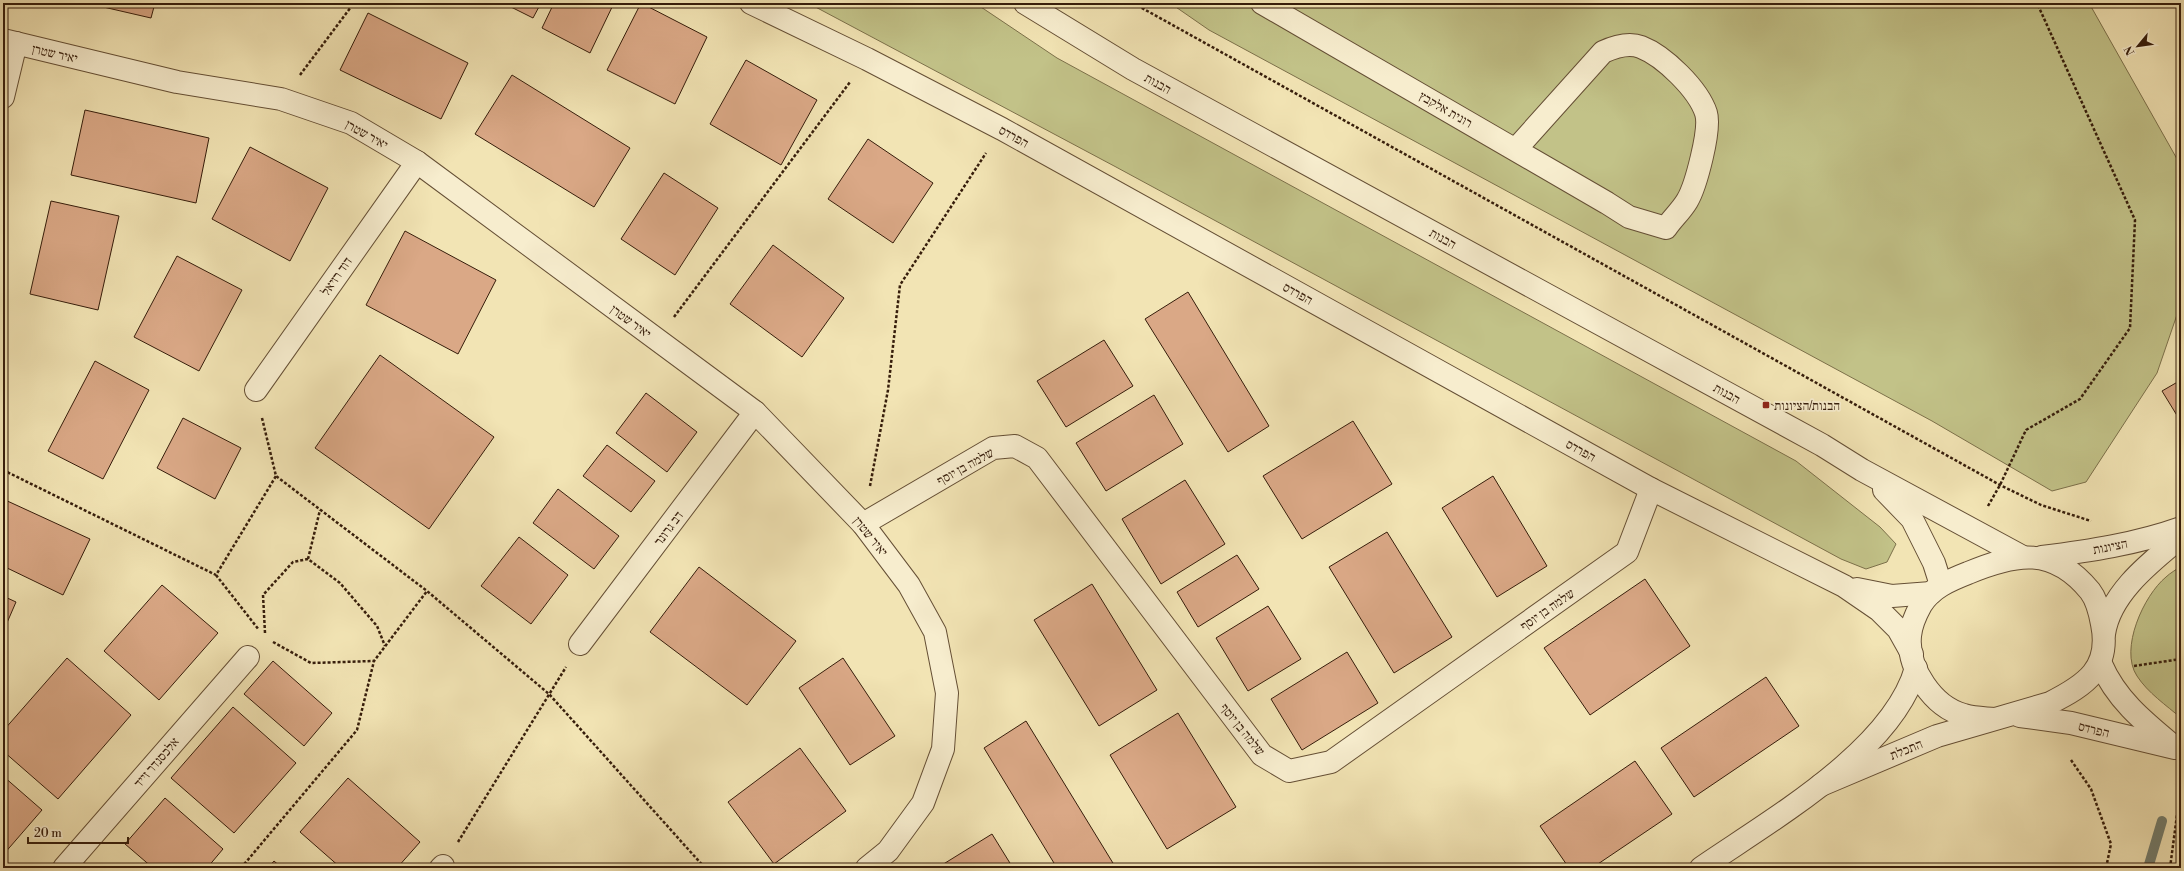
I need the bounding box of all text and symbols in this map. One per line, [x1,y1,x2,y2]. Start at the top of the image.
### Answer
north arrow [2118,26,2158,66]
street label: יאיר שטרן [30,41,80,67]
text: N [2122,43,2138,58]
street label: הבנות [1141,70,1174,98]
street label: רונית אלקבץ [1416,88,1475,132]
street label: יאיר שטרן [342,117,391,153]
street label: הפרדס [996,122,1031,152]
street label: הבנות [1426,225,1459,253]
street label: דוד רזיאל [318,254,356,299]
street label: הפרדס [1280,279,1315,309]
street label: יאיר שטרן [607,302,654,342]
street label: הבנות [1710,380,1743,408]
place label: הבנות/הציונות [1774,398,1840,414]
marker: הבנות/הציונות [1761,400,1771,410]
street label: הפרדס [1563,436,1598,466]
street label: שלמה בן יוסף [934,445,997,489]
street label: דב גרונר [651,508,687,549]
street label: יאיר שטרן [849,513,891,560]
street label: הציונות [2091,536,2129,558]
street label: שלמה בן יוסף [1517,585,1578,634]
street label: שלמה בן יוסף [1216,700,1268,759]
street label: הפרדס [2076,718,2111,742]
street label: אלכסנדר זייד [131,734,183,791]
street label: התכלת [1888,736,1925,764]
scale bar [28,819,128,845]
text: 20 m [34,826,62,841]

